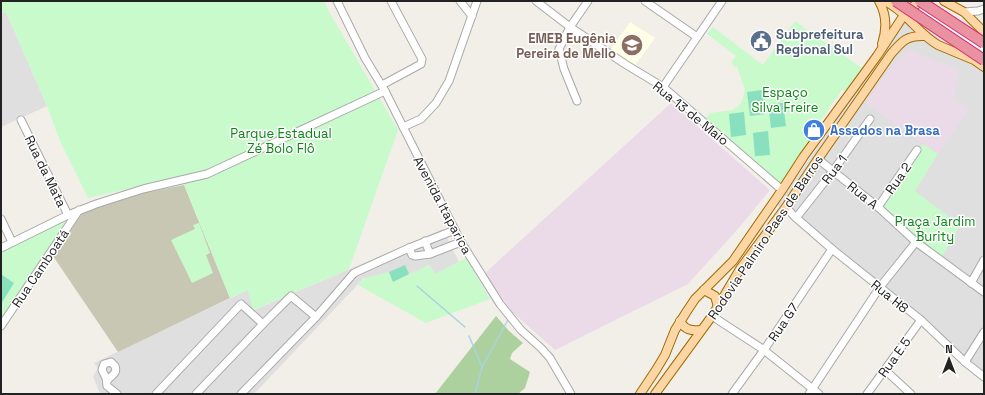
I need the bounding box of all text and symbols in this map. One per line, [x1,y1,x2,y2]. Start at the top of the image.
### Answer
place label: Subprefeitura Regional Sul [776,26,864,58]
public building icon: Subprefeitura Regional Sul [748,28,774,54]
place label: EMEB Eugênia Pereira de Mello [516,30,616,62]
school or university icon: EMEB Eugênia Pereira de Mello [619,32,645,58]
street label: Rua 13 de Maio [649,78,732,149]
park label: Espaço Silva Freire [752,84,818,116]
shop icon: Assados na Brasa [801,117,827,143]
place label: Assados na Brasa [830,122,940,139]
park label: Parque Estadual Zé Bolo Flô [230,125,332,157]
street label: Rua da Mata [21,132,70,210]
street label: Rua 1 [818,151,851,187]
street label: Rodovia Palmiro Paes de Barros [704,152,827,323]
street label: Avenida Itaparica [410,153,476,258]
street label: Rua 2 [881,159,915,197]
street label: Rua A [844,178,882,213]
park label: Praça Jardim Burity [895,213,975,245]
street label: Rua Camboatá [8,225,73,311]
street label: Rua H8 [867,276,912,317]
street label: Rua G7 [764,300,802,345]
street label: Rua E 5 [874,334,915,381]
north arrow [929,339,969,379]
text: N [945,342,953,356]

